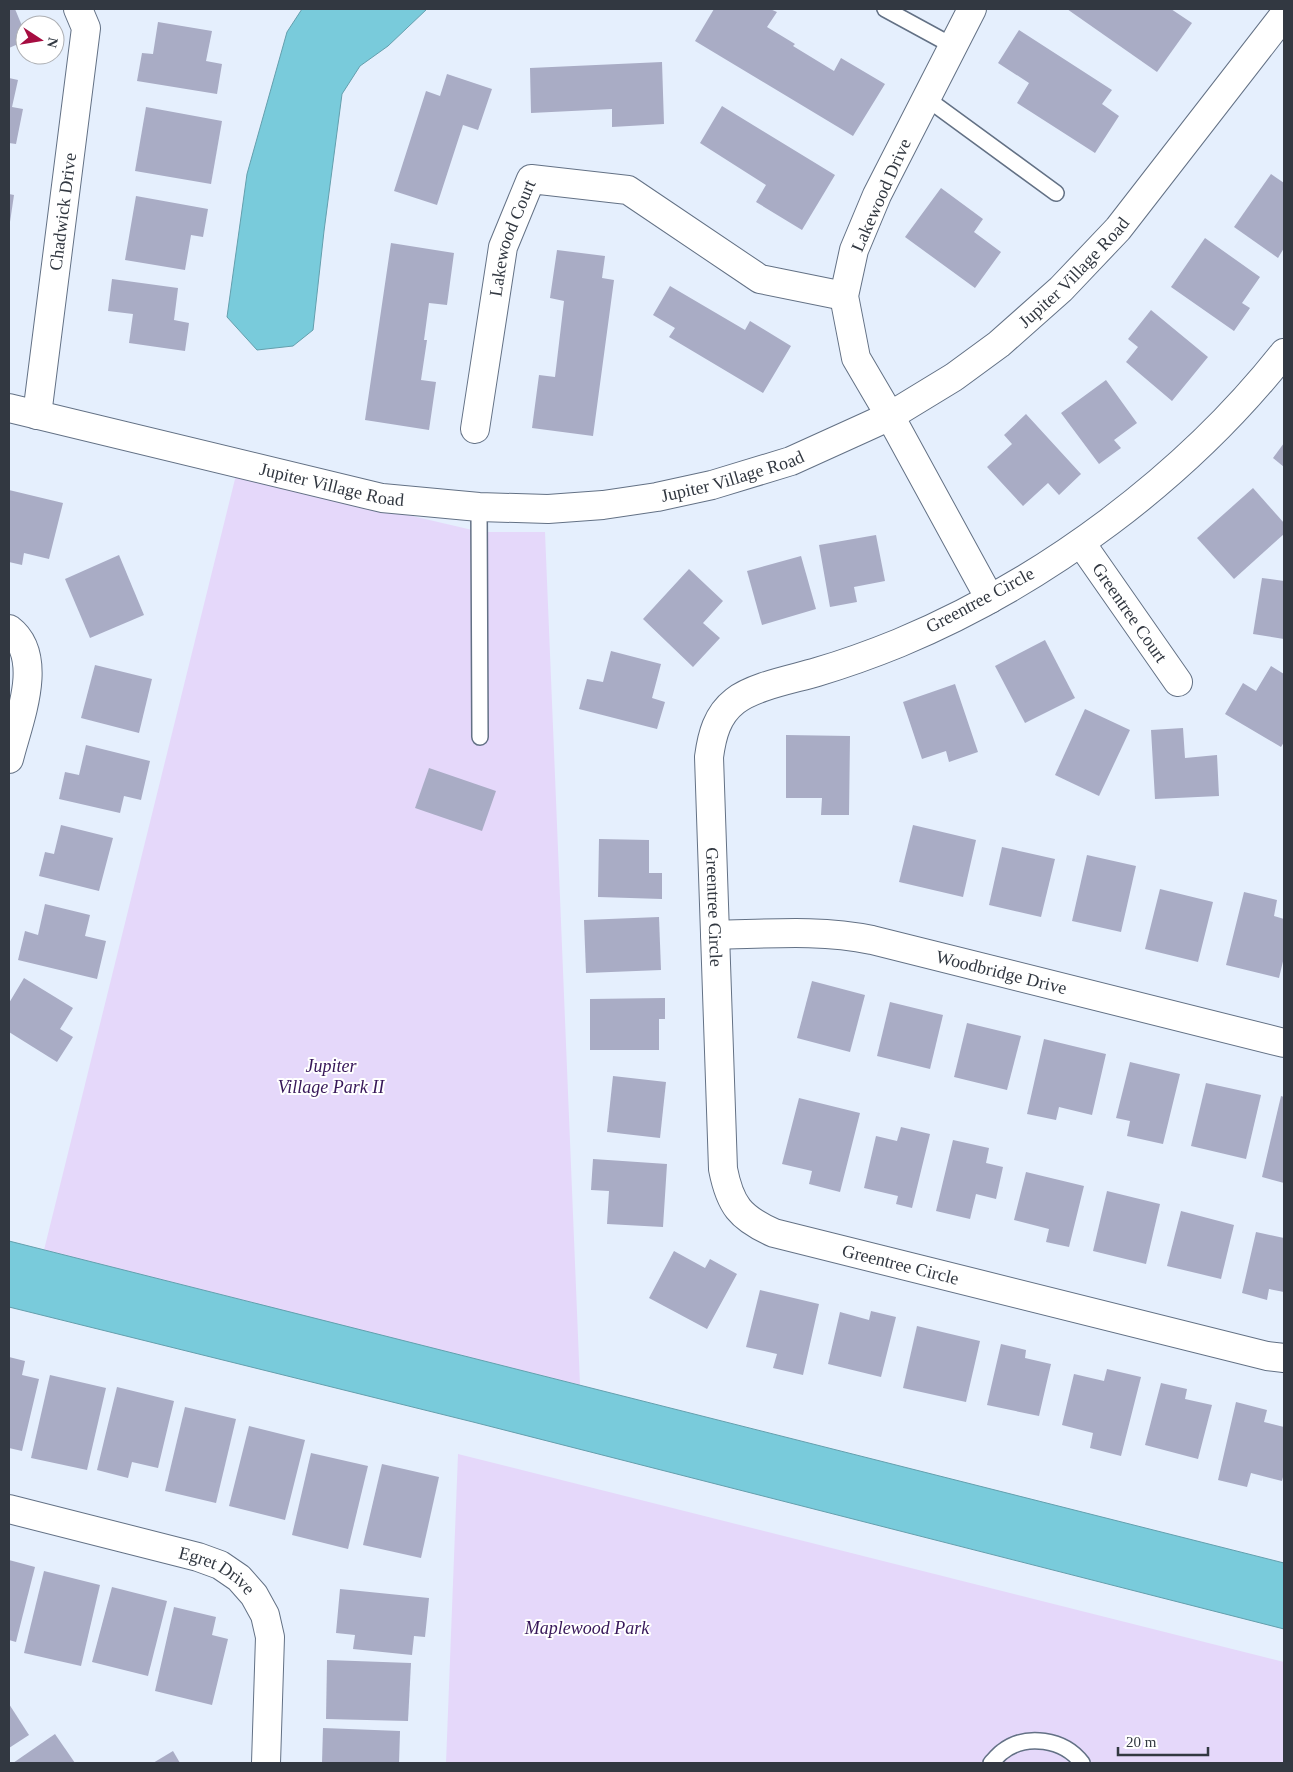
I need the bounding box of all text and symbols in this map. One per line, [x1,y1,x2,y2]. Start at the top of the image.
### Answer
north arrow [15,15,65,65]
text: N [44,36,61,49]
street label: Lakewood Drive [847,135,915,255]
street label: Chadwick Drive [45,152,80,272]
street label: Lakewood Court [486,177,540,298]
street label: Jupiter Village Road [1015,213,1133,332]
street label: Jupiter Village Road [659,446,807,506]
street label: Jupiter Village Road [258,459,405,510]
street label: Greentree Court [1088,559,1171,666]
street label: Greentree Circle [923,563,1037,637]
street label: Greentree Circle [702,847,726,967]
street label: Woodbridge Drive [934,946,1069,998]
park label: Jupiter Village Park II [278,1056,385,1097]
street label: Greentree Circle [840,1240,961,1289]
street label: Egret Drive [177,1543,259,1599]
park label: Maplewood Park [524,1618,650,1638]
scale bar [1118,1724,1208,1756]
text: 20 m [1126,1734,1157,1750]

